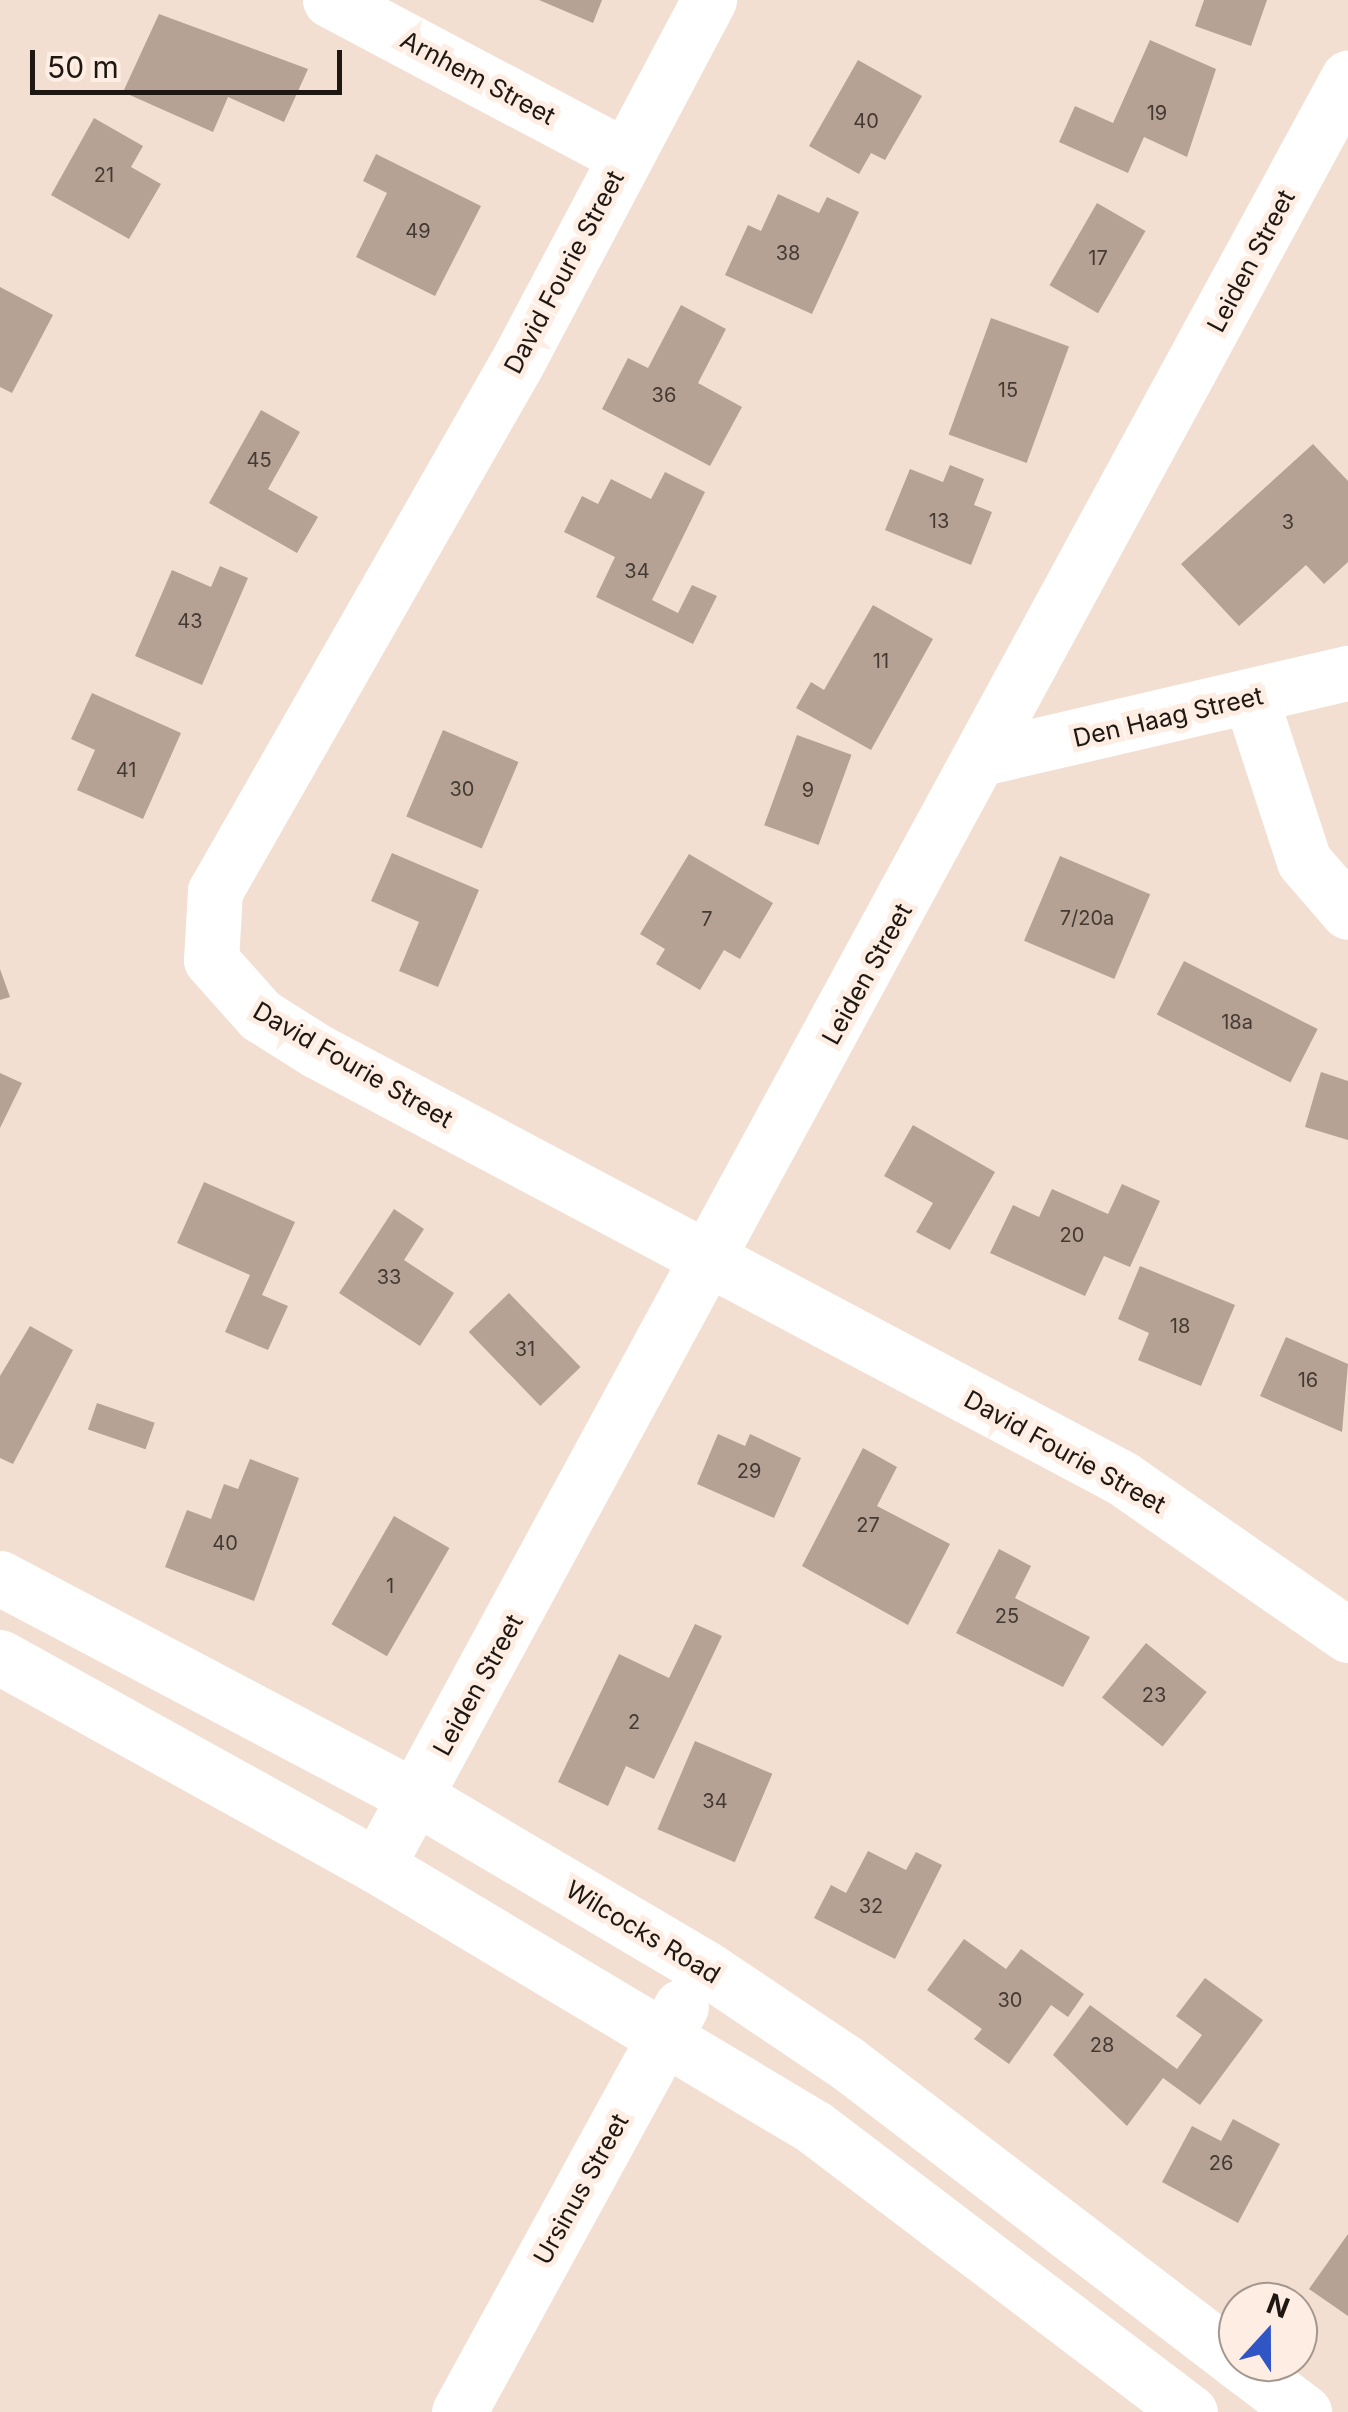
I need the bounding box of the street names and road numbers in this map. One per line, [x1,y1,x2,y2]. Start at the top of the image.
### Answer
street label: Arnhem Street [396,25,560,131]
street label: David Fourie Street [498,165,630,379]
street label: Leiden Street [1201,185,1301,337]
street label: Den Haag Street [1070,681,1266,753]
street label: Leiden Street [816,898,918,1050]
street label: David Fourie Street [248,996,458,1134]
street label: David Fourie Street [959,1384,1171,1520]
street label: Leiden Street [427,1609,529,1761]
street label: Wilcocks Road [560,1874,726,1990]
street label: Ursinus Street [527,2108,635,2270]

